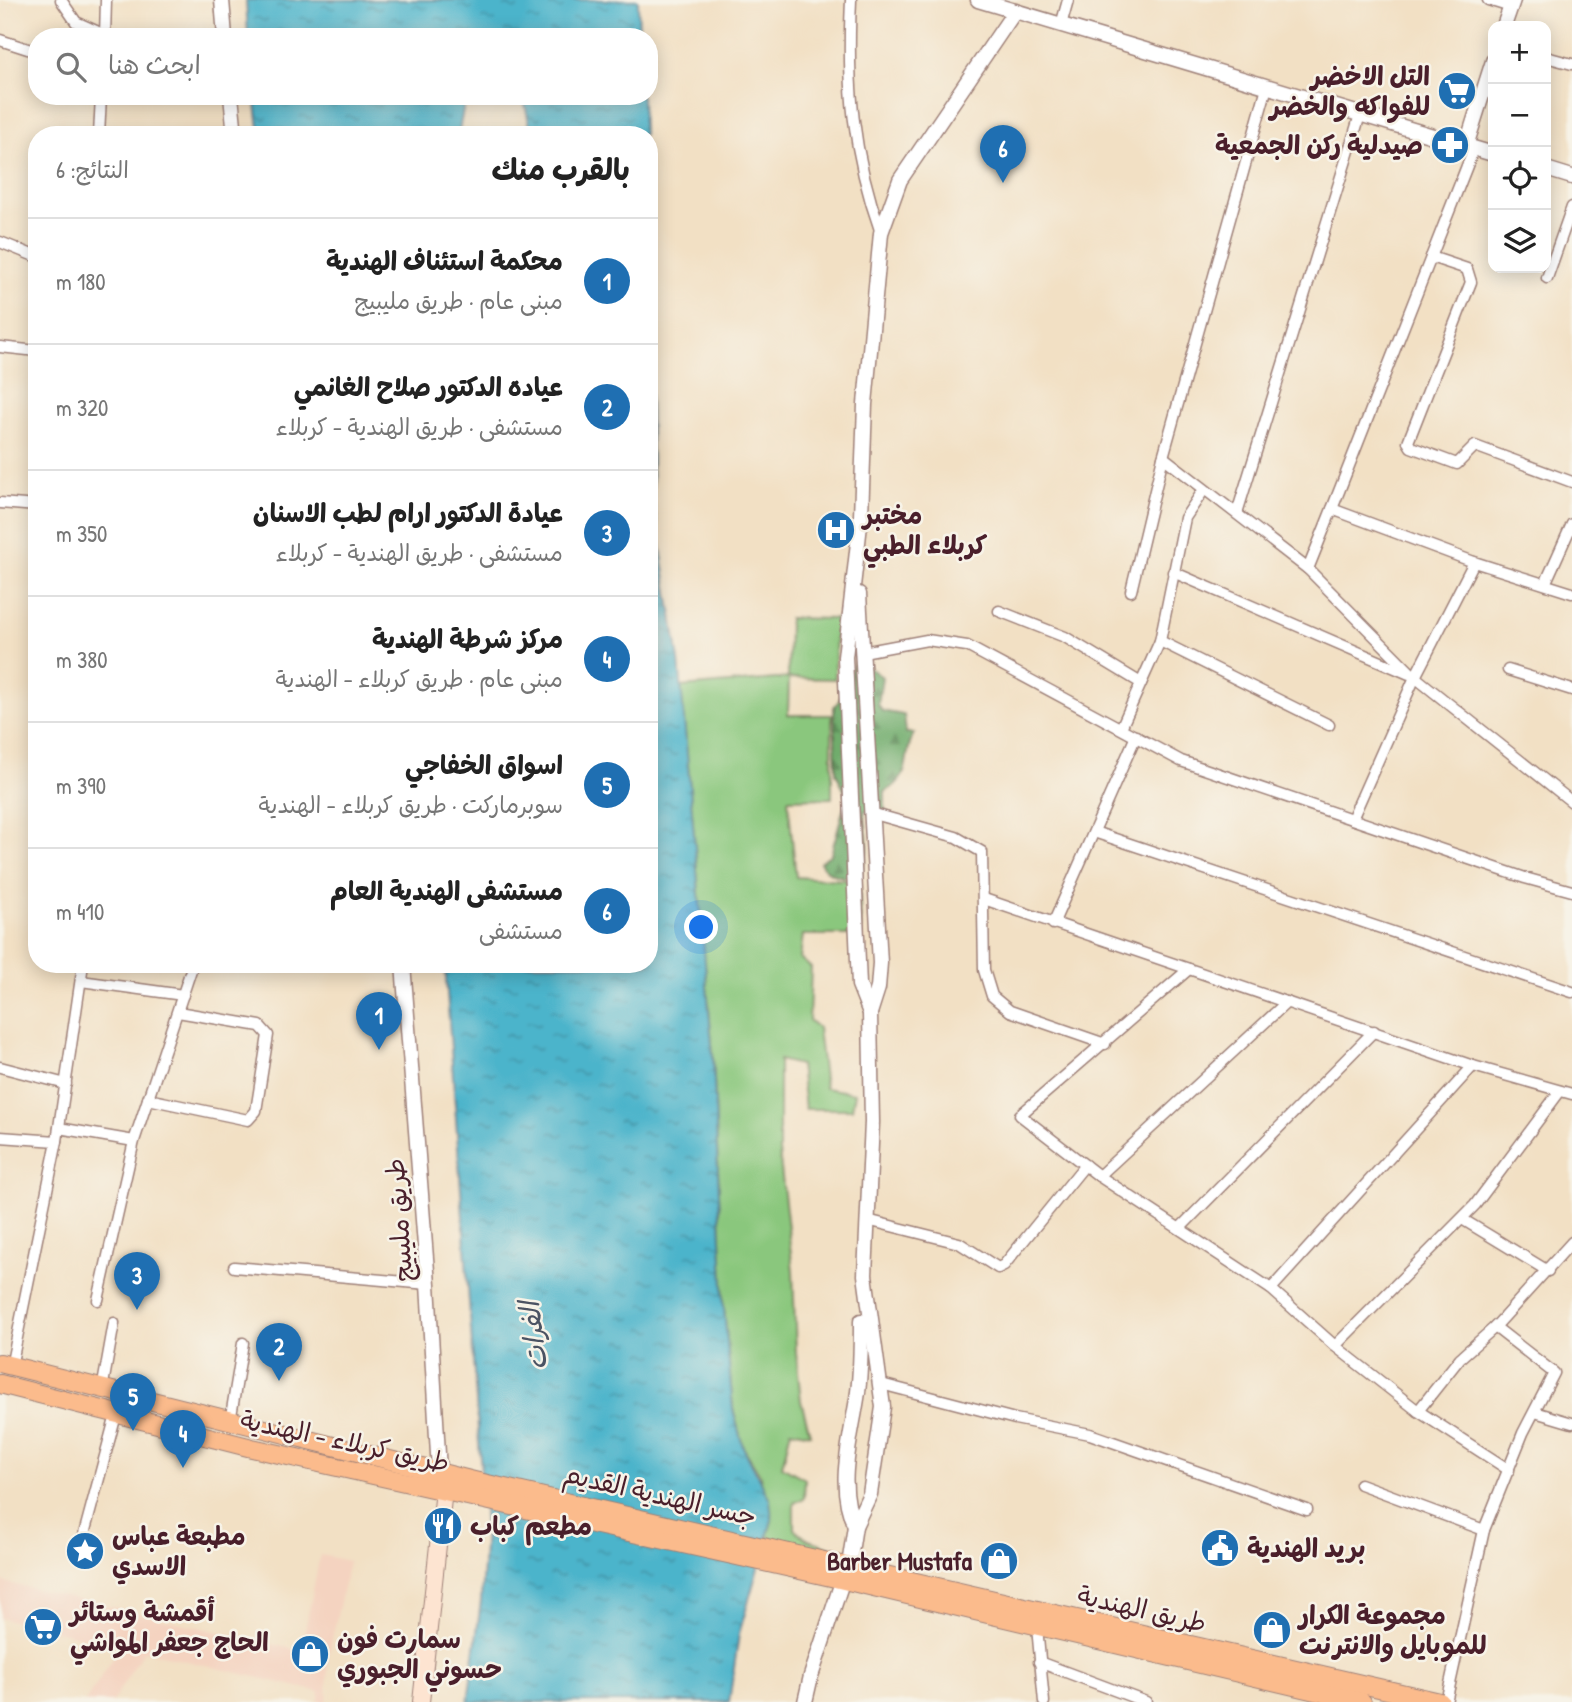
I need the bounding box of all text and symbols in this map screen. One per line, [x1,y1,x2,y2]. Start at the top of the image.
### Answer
map controls [1488,21,1551,273]
button: + [1488,21,1551,84]
search box [28,28,658,105]
text: ابحث هنا [108,47,201,82]
icon: search [52,48,90,86]
place label: التل الاخضر للفواكه والخضر [1268,58,1430,123]
supermarket icon: التل الاخضر للفواكه والخضر [1436,70,1478,112]
button: − [1488,84,1551,147]
pharmacy icon: صيدلية ركن الجمعية [1429,124,1471,166]
pin: 6 [980,125,1026,183]
place label: صيدلية ركن الجمعية [1215,127,1423,162]
button: locate [1488,147,1551,210]
text: بالقرب منك [492,149,630,189]
text: النتائج: 6 [56,154,129,185]
button: layers [1488,210,1551,273]
text: محكمة استئناف الهندية [326,243,563,278]
text: 180 m [56,266,106,297]
text: 1 [603,266,611,297]
text: مبنى عام · طريق مليبيج [354,285,563,316]
text: عياده الدكتور صلاح الغانمي [294,369,563,404]
text: 320 m [56,392,108,423]
text: 2 [602,392,612,423]
text: مستشفى · طريق الهندية - كربلاء [276,411,563,442]
text: عيادة الدكتور ارام لطب الاسنان [253,495,563,530]
place label: مختبر كربلاء الطبي [860,497,988,569]
hospital icon: مختبر كربلاء الطبي [815,509,857,551]
text: 350 m [56,518,107,549]
text: 3 [602,518,612,549]
text: مستشفى · طريق الهندية - كربلاء [276,537,563,568]
text: مركز شرطة الهندية [372,621,563,656]
text: 380 m [56,644,108,675]
text: 4 [603,644,611,675]
text: مبنى عام · طريق كربلاء - الهندية [276,663,563,694]
text: اسواق الخفاجي [405,747,563,782]
text: 390 m [56,770,106,801]
text: 5 [602,770,612,801]
text: سوبرماركت · طريق كربلاء - الهندية [259,789,563,820]
text: مستشفى الهندية العام [330,873,563,908]
text: 410 m [56,896,104,927]
text: 6 [602,896,612,927]
your location [684,910,718,944]
text: مستشفى [479,915,563,946]
pin: 1 [356,992,402,1050]
street label: طريق مليبيج [377,1157,421,1283]
pin: 3 [114,1252,160,1310]
water label: الفرات [509,1296,556,1372]
pin: 2 [256,1323,302,1381]
pin: 5 [110,1373,156,1431]
street label: طريق كربلاء - الهندية [237,1401,453,1480]
pin: 4 [160,1410,206,1468]
street label: جسر الهندية القديم [560,1455,760,1537]
restaurant icon: مطعم كباب [422,1505,464,1547]
place label: مطعم كباب [470,1508,592,1546]
place label: مطبعة عباس الاسدي [112,1518,246,1585]
public building icon: بريد الهندية [1199,1527,1241,1569]
place icon: مطبعة عباس الاسدي [64,1530,106,1572]
place label: بريد الهندية [1247,1530,1366,1565]
shop icon: Barber Mustafa [978,1540,1020,1582]
place label: Barber Mustafa [827,1543,973,1578]
street label: طريق الهندية [1074,1577,1210,1640]
place label: أقمشة وستائر الحاج جعفر المواشي [67,1594,269,1666]
place label: مجموعة الكرار للموبايل والانترنت [1297,1597,1487,1663]
supermarket icon: أقمشة وستائر الحاج جعفر المواشي [22,1606,64,1648]
shop icon: مجموعة الكرار للموبايل والانترنت [1251,1609,1293,1651]
place label: سمارت فون حسوني الجبوري [337,1621,501,1693]
shop icon: سمارت فون حسوني الجبوري [289,1633,331,1675]

